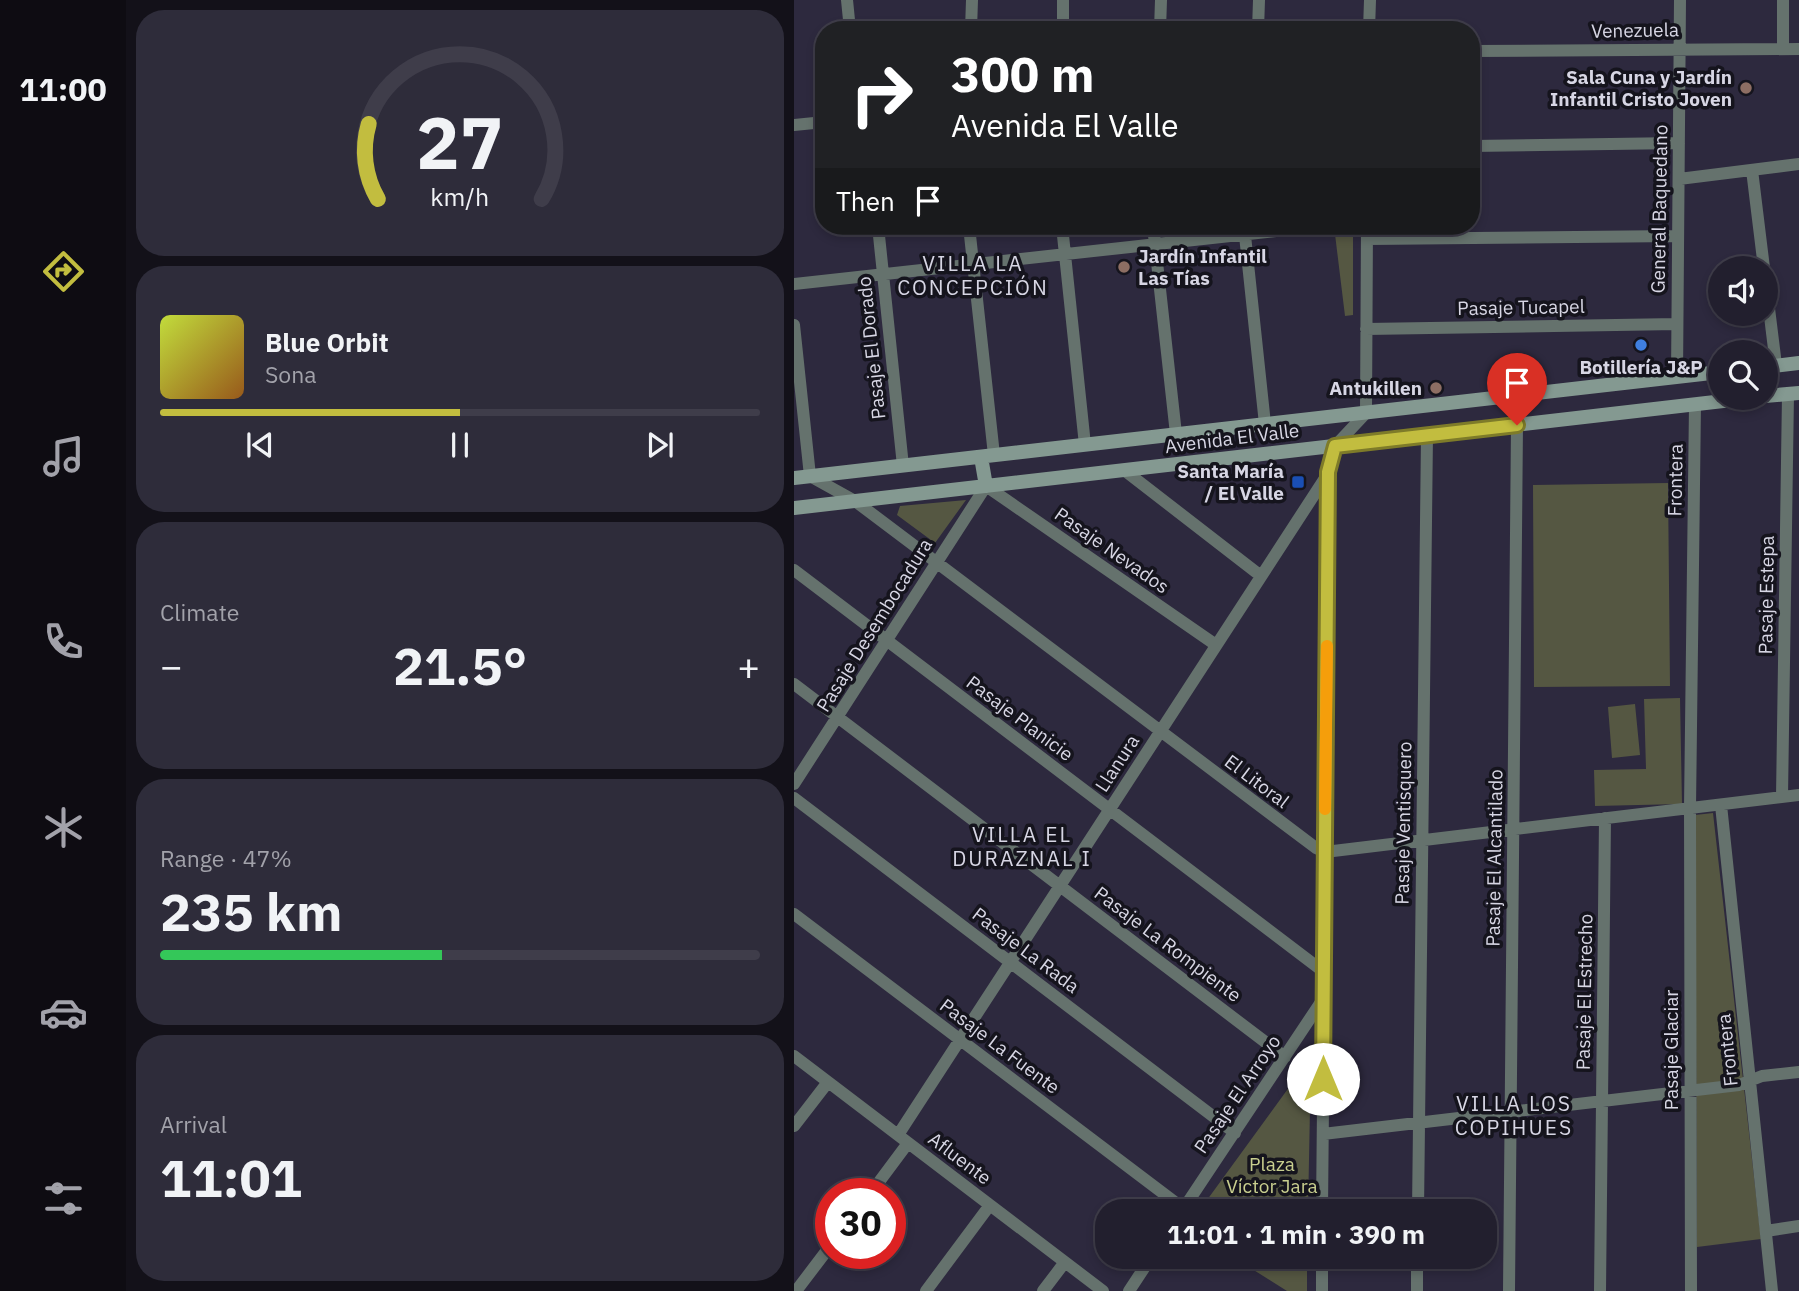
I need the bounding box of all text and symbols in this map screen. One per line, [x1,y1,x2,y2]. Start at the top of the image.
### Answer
street label: Venezuela [1591,17,1679,43]
text: 300 m [951,42,1095,105]
icon: right [836,49,927,140]
place label: Sala Cuna y Jardín Infantil Cristo Joven [1550,65,1732,111]
text: 11:00 [19,68,107,110]
marker: Sala Cuna y Jardín Infantil Cristo Joven [1738,80,1754,96]
text: 27 [416,94,504,189]
text: Avenida El Valle [951,104,1179,146]
street label: General Baquedano [1646,124,1672,294]
text: km/h [431,180,489,213]
icon: arrive [909,182,947,220]
text: Then [836,184,895,218]
place label: Jardín Infantil Las Tías [1138,244,1267,290]
icon: directions [39,247,88,296]
district label: VILLA LA CONCEPCIÓN [897,249,1049,301]
map controls [1708,256,1778,410]
button: sound [1708,256,1778,326]
marker: Jardín Infantil Las Tías [1116,259,1132,275]
street label: Pasaje El Dorado [852,275,890,421]
street label: Pasaje Tucapel [1457,294,1585,320]
text: Blue Orbit [265,325,389,359]
marker: Botillería J&P [1633,337,1649,353]
button: search [1708,340,1778,410]
pin [1487,353,1547,425]
place label: Botillería J&P [1579,355,1703,379]
text: Sona [265,359,317,389]
icon: arrive [1498,364,1536,402]
place label: Antukillen [1329,376,1422,400]
marker: Antukillen [1428,380,1444,396]
street label: Avenida El Valle [1163,418,1301,458]
icon: previous [241,426,279,464]
icon: pause [441,426,479,464]
icon: next [641,426,679,464]
icon: music [39,432,88,481]
street label: Frontera [1662,443,1688,517]
place label: Santa María / El Valle [1177,459,1284,505]
marker: Santa María / El Valle [1290,474,1306,490]
street label: Pasaje Nevados [1050,502,1174,598]
street label: Pasaje Desembocadura [811,534,937,716]
street label: Pasaje Estepa [1753,535,1779,655]
text: Climate [160,597,239,627]
icon: phone [39,617,88,666]
text: 21.5° [393,632,527,699]
text: − [160,641,183,690]
text: + [737,641,760,690]
street label: Pasaje Planicie [962,670,1078,766]
street label: Llanura [1090,730,1144,796]
street label: Pasaje Ventisquero [1390,741,1416,905]
street label: El Litoral [1220,749,1294,813]
street label: Pasaje El Alcantilado [1480,769,1508,947]
icon: climate [39,803,88,852]
district label: VILLA EL DURAZNAL I [952,820,1092,872]
text: Range · 47% [160,843,292,873]
text: 235 km [160,878,342,945]
street label: Pasaje La Rompiente [1090,881,1246,1007]
street label: Pasaje La Rada [968,902,1084,998]
street label: Pasaje El Estrecho [1571,914,1597,1070]
icon: car [39,988,88,1037]
street label: Pasaje Glaciar [1659,990,1683,1110]
street label: Pasaje La Fuente [935,993,1065,1099]
street label: Frontera [1711,1013,1743,1087]
street label: Pasaje El Arroyo [1189,1030,1285,1158]
position arrow [1286,1042,1360,1116]
district label: VILLA LOS COPIHUES [1455,1089,1573,1141]
text: Arrival [160,1109,227,1139]
street label: Afluente [924,1127,996,1189]
text: 11:01 [160,1144,302,1211]
park label: Plaza Víctor Jara [1226,1152,1318,1198]
icon: filters [39,1174,88,1223]
speed limit sign: 30 [815,1178,906,1269]
text: 11:01 · 1 min · 390 m [1167,1217,1425,1251]

